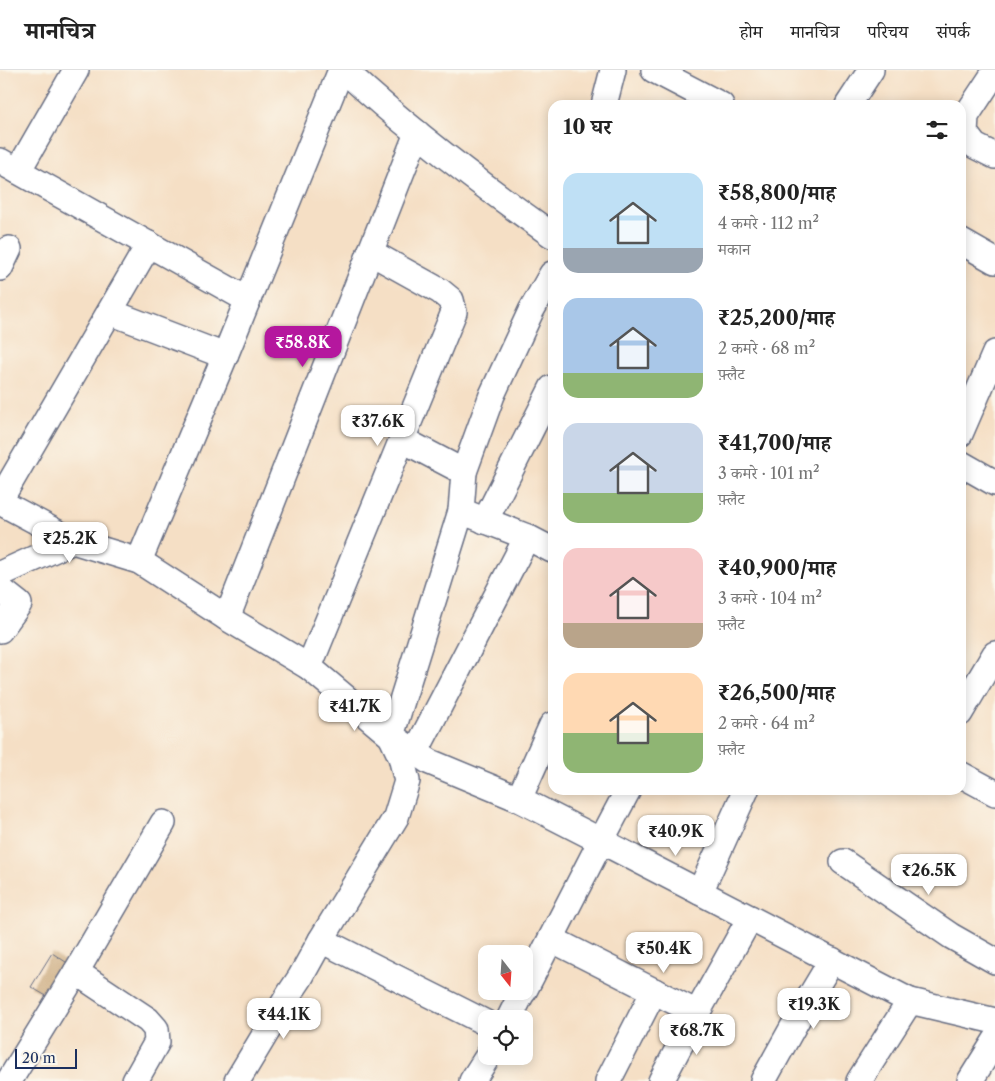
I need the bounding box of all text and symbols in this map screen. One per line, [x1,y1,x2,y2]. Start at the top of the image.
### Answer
text: मानचित्र [25,16,95,45]
text: होम [740,21,763,43]
text: मानचित्र [791,21,839,43]
text: परिचय [867,21,908,43]
text: संपर्क [936,21,970,43]
text: 10 घर [563,114,612,139]
icon: filters [923,116,951,144]
text: ₹58,800/माह [718,180,836,205]
icon: home [603,193,663,253]
text: 4 कमरे · 112 m² [718,213,819,233]
text: मकान [718,239,750,259]
text: ₹25,200/माह [718,305,835,330]
icon: home [603,318,663,378]
pin: ₹58.8K [262,326,344,368]
text: ₹58.8K [276,332,330,352]
text: 2 कमरे · 68 m² [718,338,815,358]
text: फ़्लैट [718,364,745,384]
pin: ₹37.6K [337,404,419,447]
text: ₹37.6K [352,411,404,431]
text: ₹41,700/माह [718,430,831,455]
icon: home [603,443,663,503]
text: 3 कमरे · 101 m² [718,463,820,483]
text: फ़्लैट [718,489,745,509]
pin: ₹25.2K [29,522,111,564]
text: ₹25.2K [43,528,97,548]
text: ₹40,900/माह [718,555,836,580]
icon: home [603,568,663,628]
text: 3 कमरे · 104 m² [718,588,822,608]
text: फ़्लैट [718,614,745,634]
text: ₹26,500/माह [718,680,835,705]
pin: ₹41.7K [314,690,396,732]
icon: home [603,693,663,753]
text: ₹41.7K [329,696,381,716]
text: 2 कमरे · 64 m² [718,713,815,733]
text: फ़्लैट [718,739,745,759]
pin: ₹40.9K [635,814,717,857]
text: ₹40.9K [649,821,703,841]
pin: ₹26.5K [888,854,970,896]
text: ₹26.5K [902,860,956,880]
pin: ₹50.4K [623,932,705,974]
text: ₹50.4K [637,938,691,958]
north arrow [478,945,532,1000]
map controls [478,945,533,1065]
pin: ₹19.3K [773,988,855,1030]
text: ₹19.3K [788,994,840,1014]
pin: ₹44.1K [243,998,325,1040]
text: ₹44.1K [258,1004,310,1024]
button: locate [478,1010,533,1065]
pin: ₹68.7K [656,1014,738,1056]
text: ₹68.7K [670,1020,724,1040]
scale bar [15,1046,78,1069]
text: 20 m [22,1049,56,1067]

